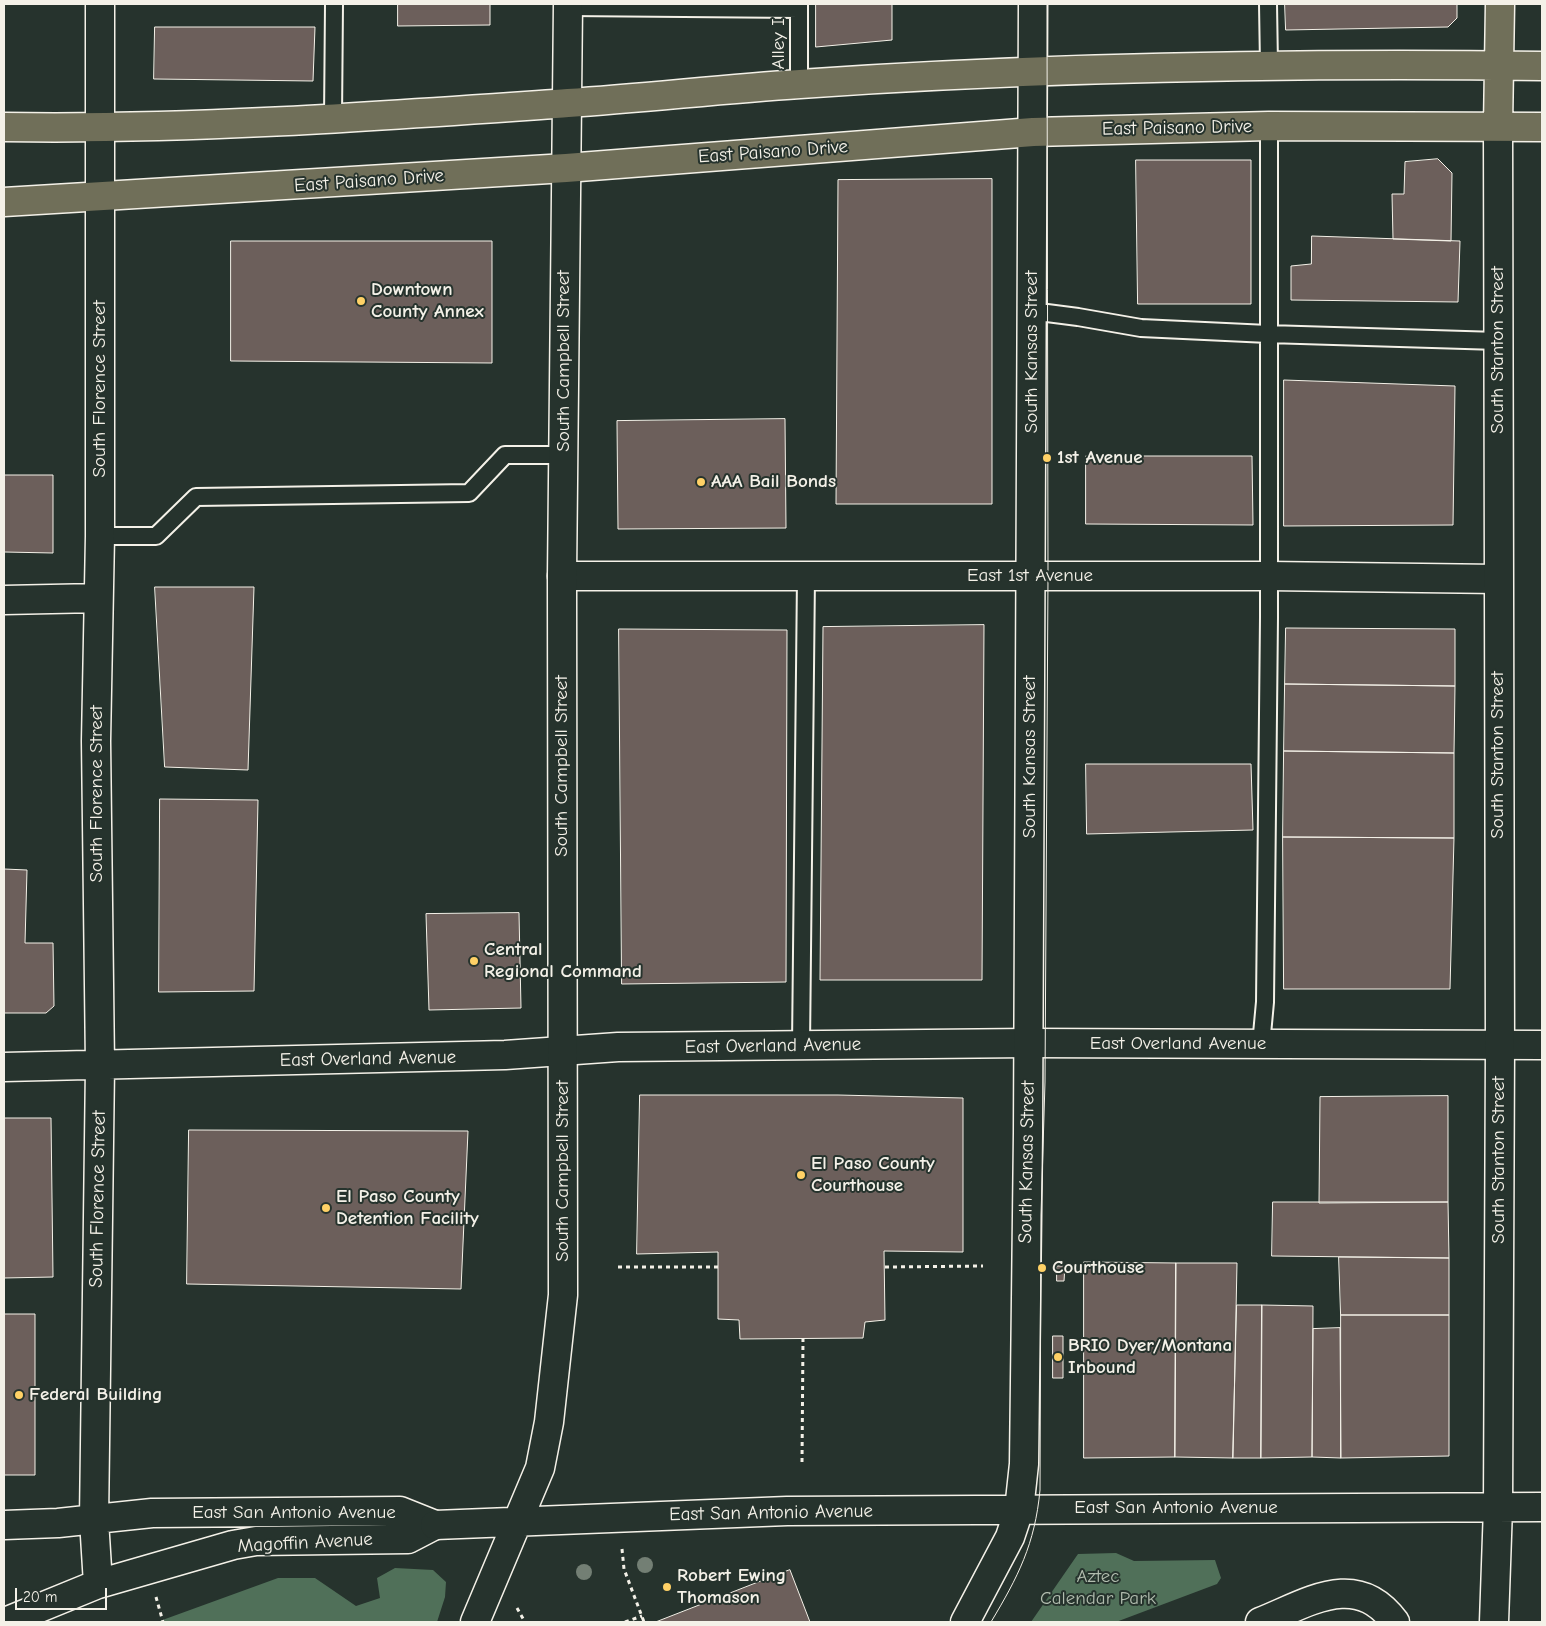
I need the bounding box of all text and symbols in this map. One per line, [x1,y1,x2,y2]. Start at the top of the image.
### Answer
street label: Alley I [768,18,790,70]
street label: East Paisano Drive [1102,115,1252,141]
street label: East Paisano Drive [697,135,849,169]
street label: East Paisano Drive [293,164,445,198]
street label: South Stanton Street [1487,266,1509,434]
street label: South Campbell Street [553,270,575,452]
street label: South Kansas Street [1021,271,1043,433]
place label: Downtown County Annex [371,279,484,323]
marker: Downtown County Annex [355,295,367,307]
street label: South Florence Street [89,300,111,478]
place label: 1st Avenue [1057,447,1143,469]
marker: 1st Avenue [1041,452,1053,464]
place label: AAA Bail Bonds [711,471,836,493]
marker: AAA Bail Bonds [695,476,707,488]
street label: East 1st Avenue [967,565,1093,587]
street label: South Stanton Street [1487,671,1509,839]
street label: South Campbell Street [551,675,573,857]
street label: South Kansas Street [1019,676,1041,838]
street label: South Florence Street [86,705,108,883]
place label: Central Regional Command [484,939,642,983]
marker: Central Regional Command [468,955,480,967]
street label: East Overland Avenue [685,1033,861,1059]
street label: East Overland Avenue [1090,1033,1266,1055]
street label: East Overland Avenue [280,1046,456,1072]
street label: South Stanton Street [1488,1076,1510,1244]
street label: South Campbell Street [552,1080,574,1262]
street label: South Kansas Street [1014,1080,1040,1244]
street label: South Florence Street [85,1110,111,1288]
place label: El Paso County Courthouse [811,1153,935,1197]
marker: El Paso County Courthouse [795,1169,807,1181]
place label: El Paso County Detention Facility [336,1186,479,1230]
marker: El Paso County Detention Facility [320,1202,332,1214]
place label: Courthouse [1052,1257,1144,1279]
marker: Courthouse [1036,1262,1048,1274]
place label: BRIO Dyer/Montana Inbound [1068,1335,1232,1379]
marker: BRIO Dyer/Montana Inbound [1052,1351,1064,1363]
place label: Federal Building [29,1384,162,1406]
marker: Federal Building [13,1389,25,1401]
street label: East San Antonio Avenue [1074,1497,1278,1519]
street label: East San Antonio Avenue [669,1500,873,1526]
street label: East San Antonio Avenue [192,1502,396,1524]
street label: Magoffin Avenue [237,1528,373,1558]
place label: Robert Ewing Thomason [677,1565,786,1609]
park label: Aztec Calendar Park [1040,1566,1156,1610]
scale bar [18,1578,110,1610]
marker: Robert Ewing Thomason [661,1581,673,1593]
text: 20 m [23,1588,57,1606]

